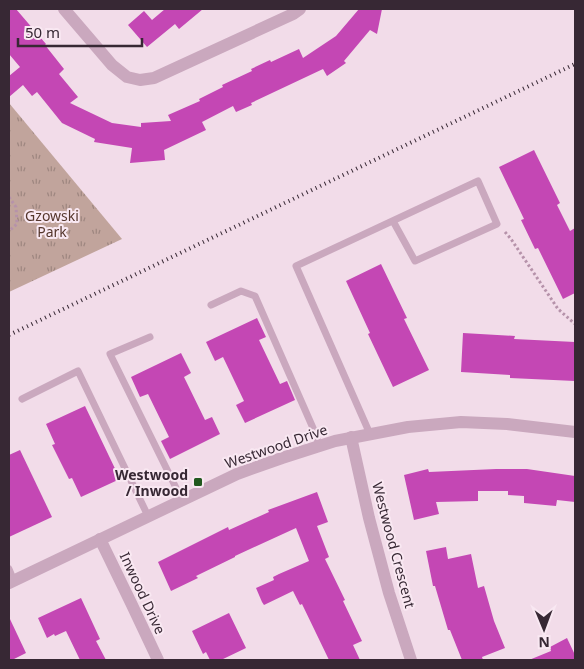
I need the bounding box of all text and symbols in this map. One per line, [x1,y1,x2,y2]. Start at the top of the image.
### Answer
scale bar [18,15,141,47]
text: 50 m [25,22,60,42]
park label: Gzowski Park [25,206,79,241]
street label: Westwood Drive [222,420,330,472]
place label: Westwood / Inwood [115,465,188,500]
marker: Westwood / Inwood [192,476,204,488]
street label: Westwood Crescent [368,480,420,610]
street label: Inwood Drive [116,549,170,637]
north arrow [519,604,569,654]
text: N [538,633,550,652]

